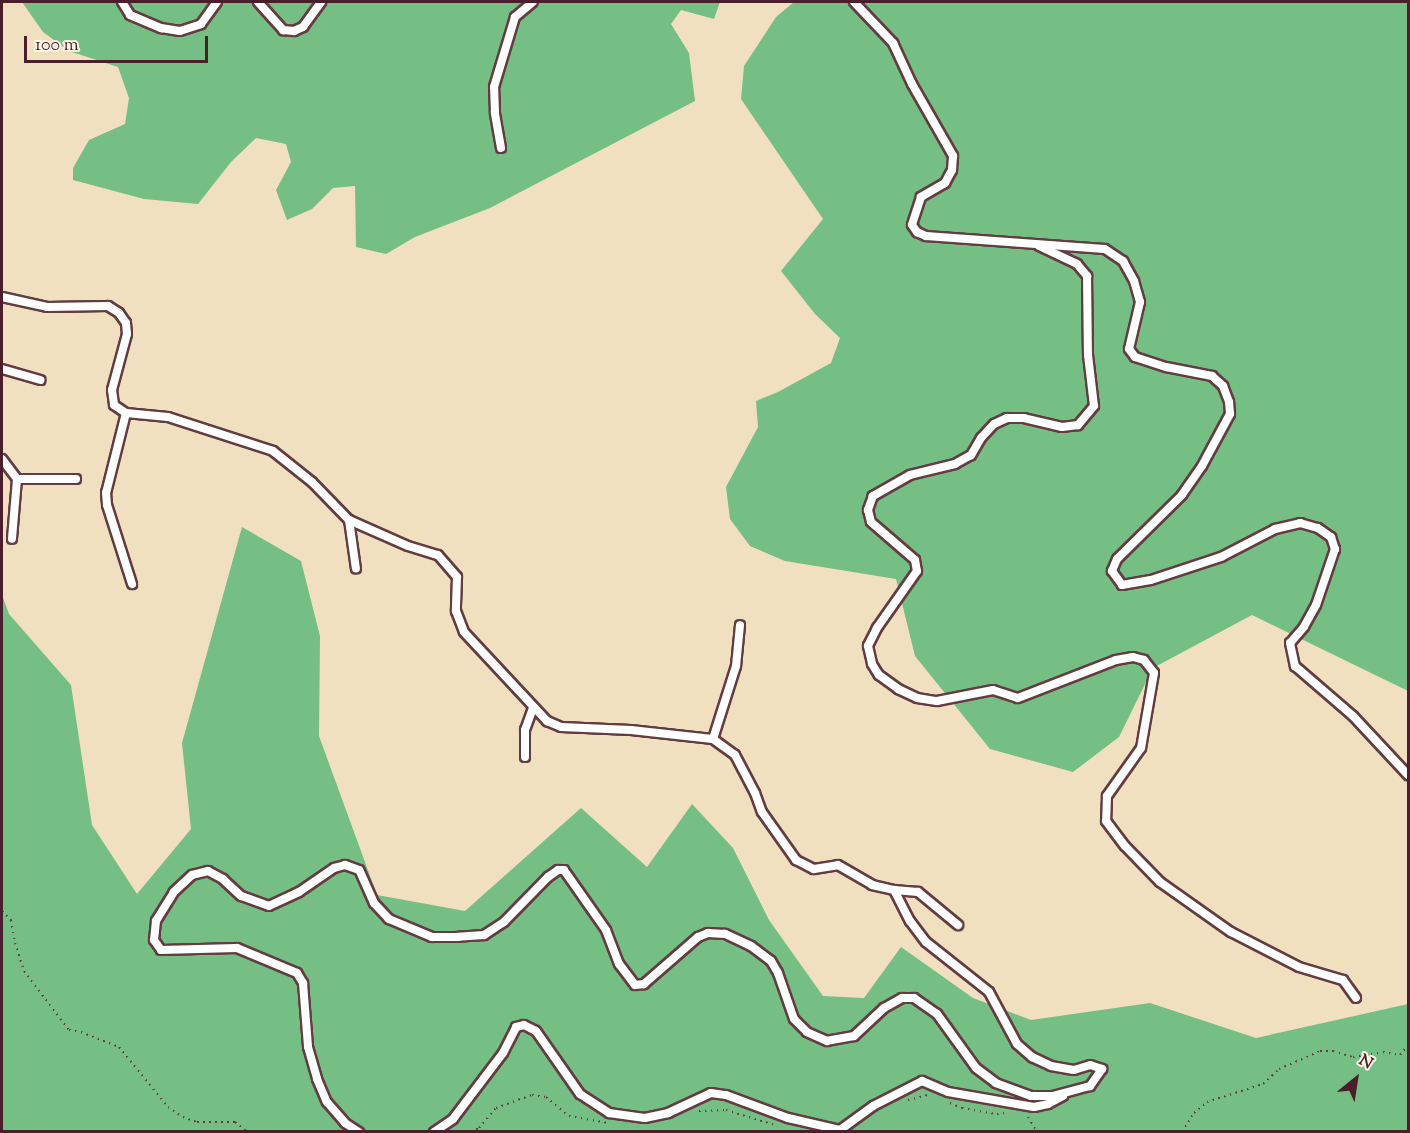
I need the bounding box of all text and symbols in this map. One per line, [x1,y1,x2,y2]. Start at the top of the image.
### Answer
scale bar [27,24,212,62]
text: 100 m [35,33,79,59]
north arrow [1326,1049,1386,1109]
text: N [1354,1050,1377,1076]

